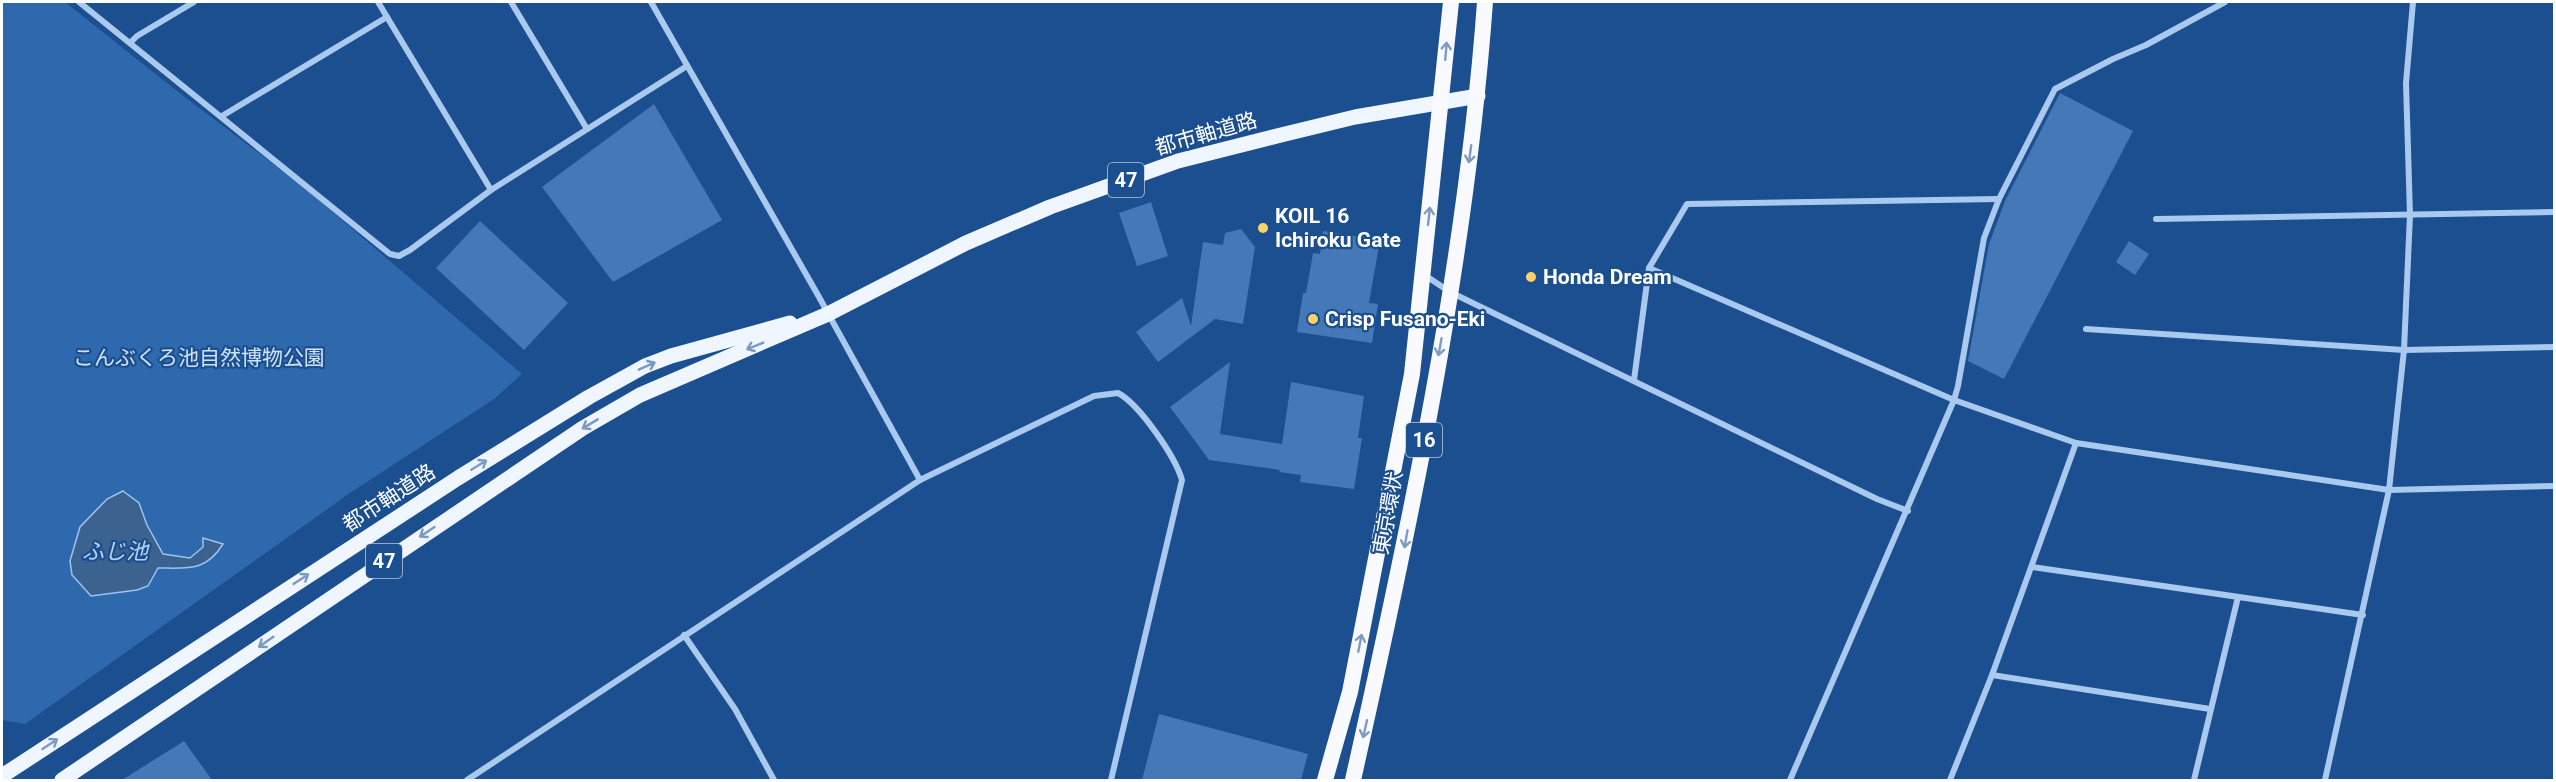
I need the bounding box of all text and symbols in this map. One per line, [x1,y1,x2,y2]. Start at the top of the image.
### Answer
one-way arrow [1441,42,1452,62]
street label: 都市軸道路 [1152,108,1260,160]
one-way arrow [1465,144,1476,164]
road number: 47 [1108,163,1144,197]
place label: KOIL 16 Ichiroku Gate [1275,204,1401,252]
one-way arrow [1424,207,1435,226]
marker: KOIL 16 Ichiroku Gate [1256,221,1270,235]
place label: Honda Dream [1543,265,1672,289]
marker: Honda Dream [1524,270,1538,284]
place label: Crisp Fusano-Eki [1325,307,1485,331]
marker: Crisp Fusano-Eki [1306,312,1320,326]
one-way arrow [1434,336,1445,356]
one-way arrow [747,341,765,352]
park label: こんぶくろ池自然博物公園 [73,346,325,370]
one-way arrow [638,360,656,371]
one-way arrow [582,419,599,431]
road number: 16 [1406,423,1442,457]
one-way arrow [470,458,487,470]
street label: 都市軸道路 [338,459,440,537]
street label: 東京環状 [1369,470,1407,556]
one-way arrow [419,526,436,538]
one-way arrow [1400,528,1411,548]
water label: ふじ池 [82,539,150,564]
road number: 47 [366,544,402,578]
one-way arrow [292,573,309,585]
one-way arrow [1355,633,1366,653]
one-way arrow [258,636,274,648]
one-way arrow [1359,719,1370,739]
one-way arrow [41,738,58,750]

